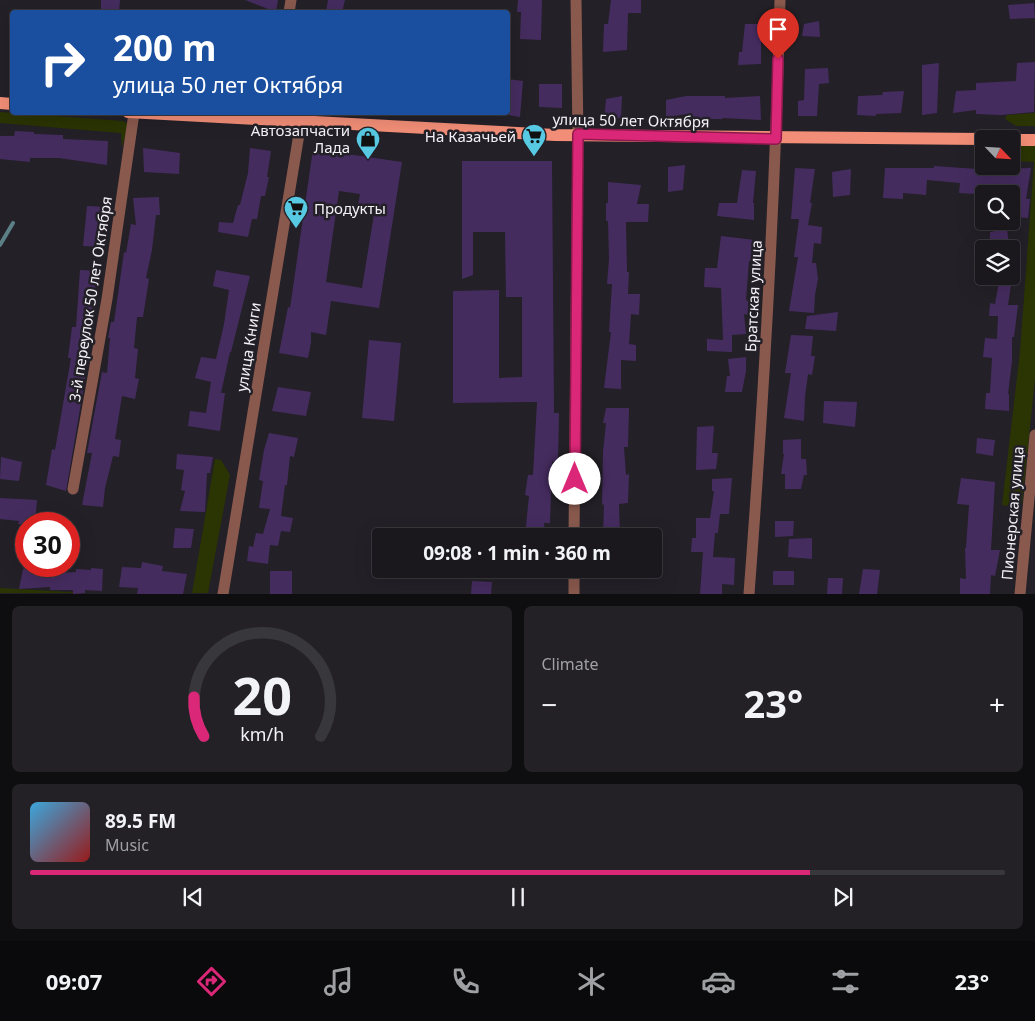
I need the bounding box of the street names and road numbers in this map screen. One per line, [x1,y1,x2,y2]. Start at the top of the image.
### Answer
street label: улица 50 лет Октября [552,109,710,131]
street label: 3-й переулок 50 лет Октября [64,195,116,403]
street label: Братская улица [740,240,766,352]
street label: улица Книги [231,301,265,393]
street label: Пионерская улица [996,445,1028,581]

